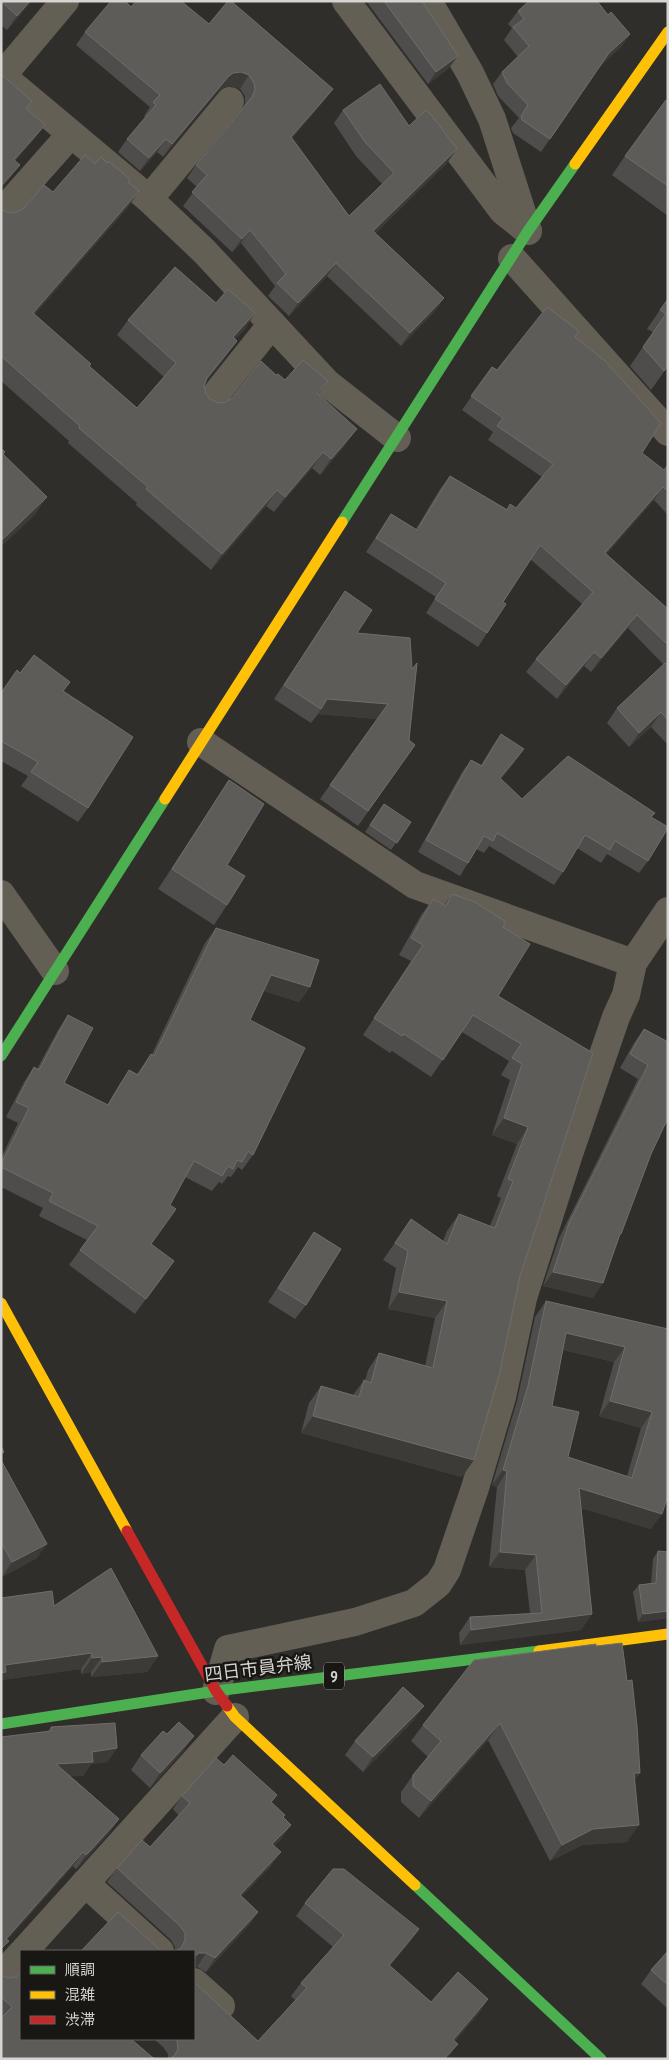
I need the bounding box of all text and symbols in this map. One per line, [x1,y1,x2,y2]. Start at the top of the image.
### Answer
street label: 四日市員弁線 [203,1650,313,1686]
road number: 9 [324,1662,344,1690]
legend [20,1950,195,2040]
text: 順調 [65,1960,95,1979]
text: 混雑 [65,1985,95,2004]
text: 渋滞 [65,2010,95,2029]

